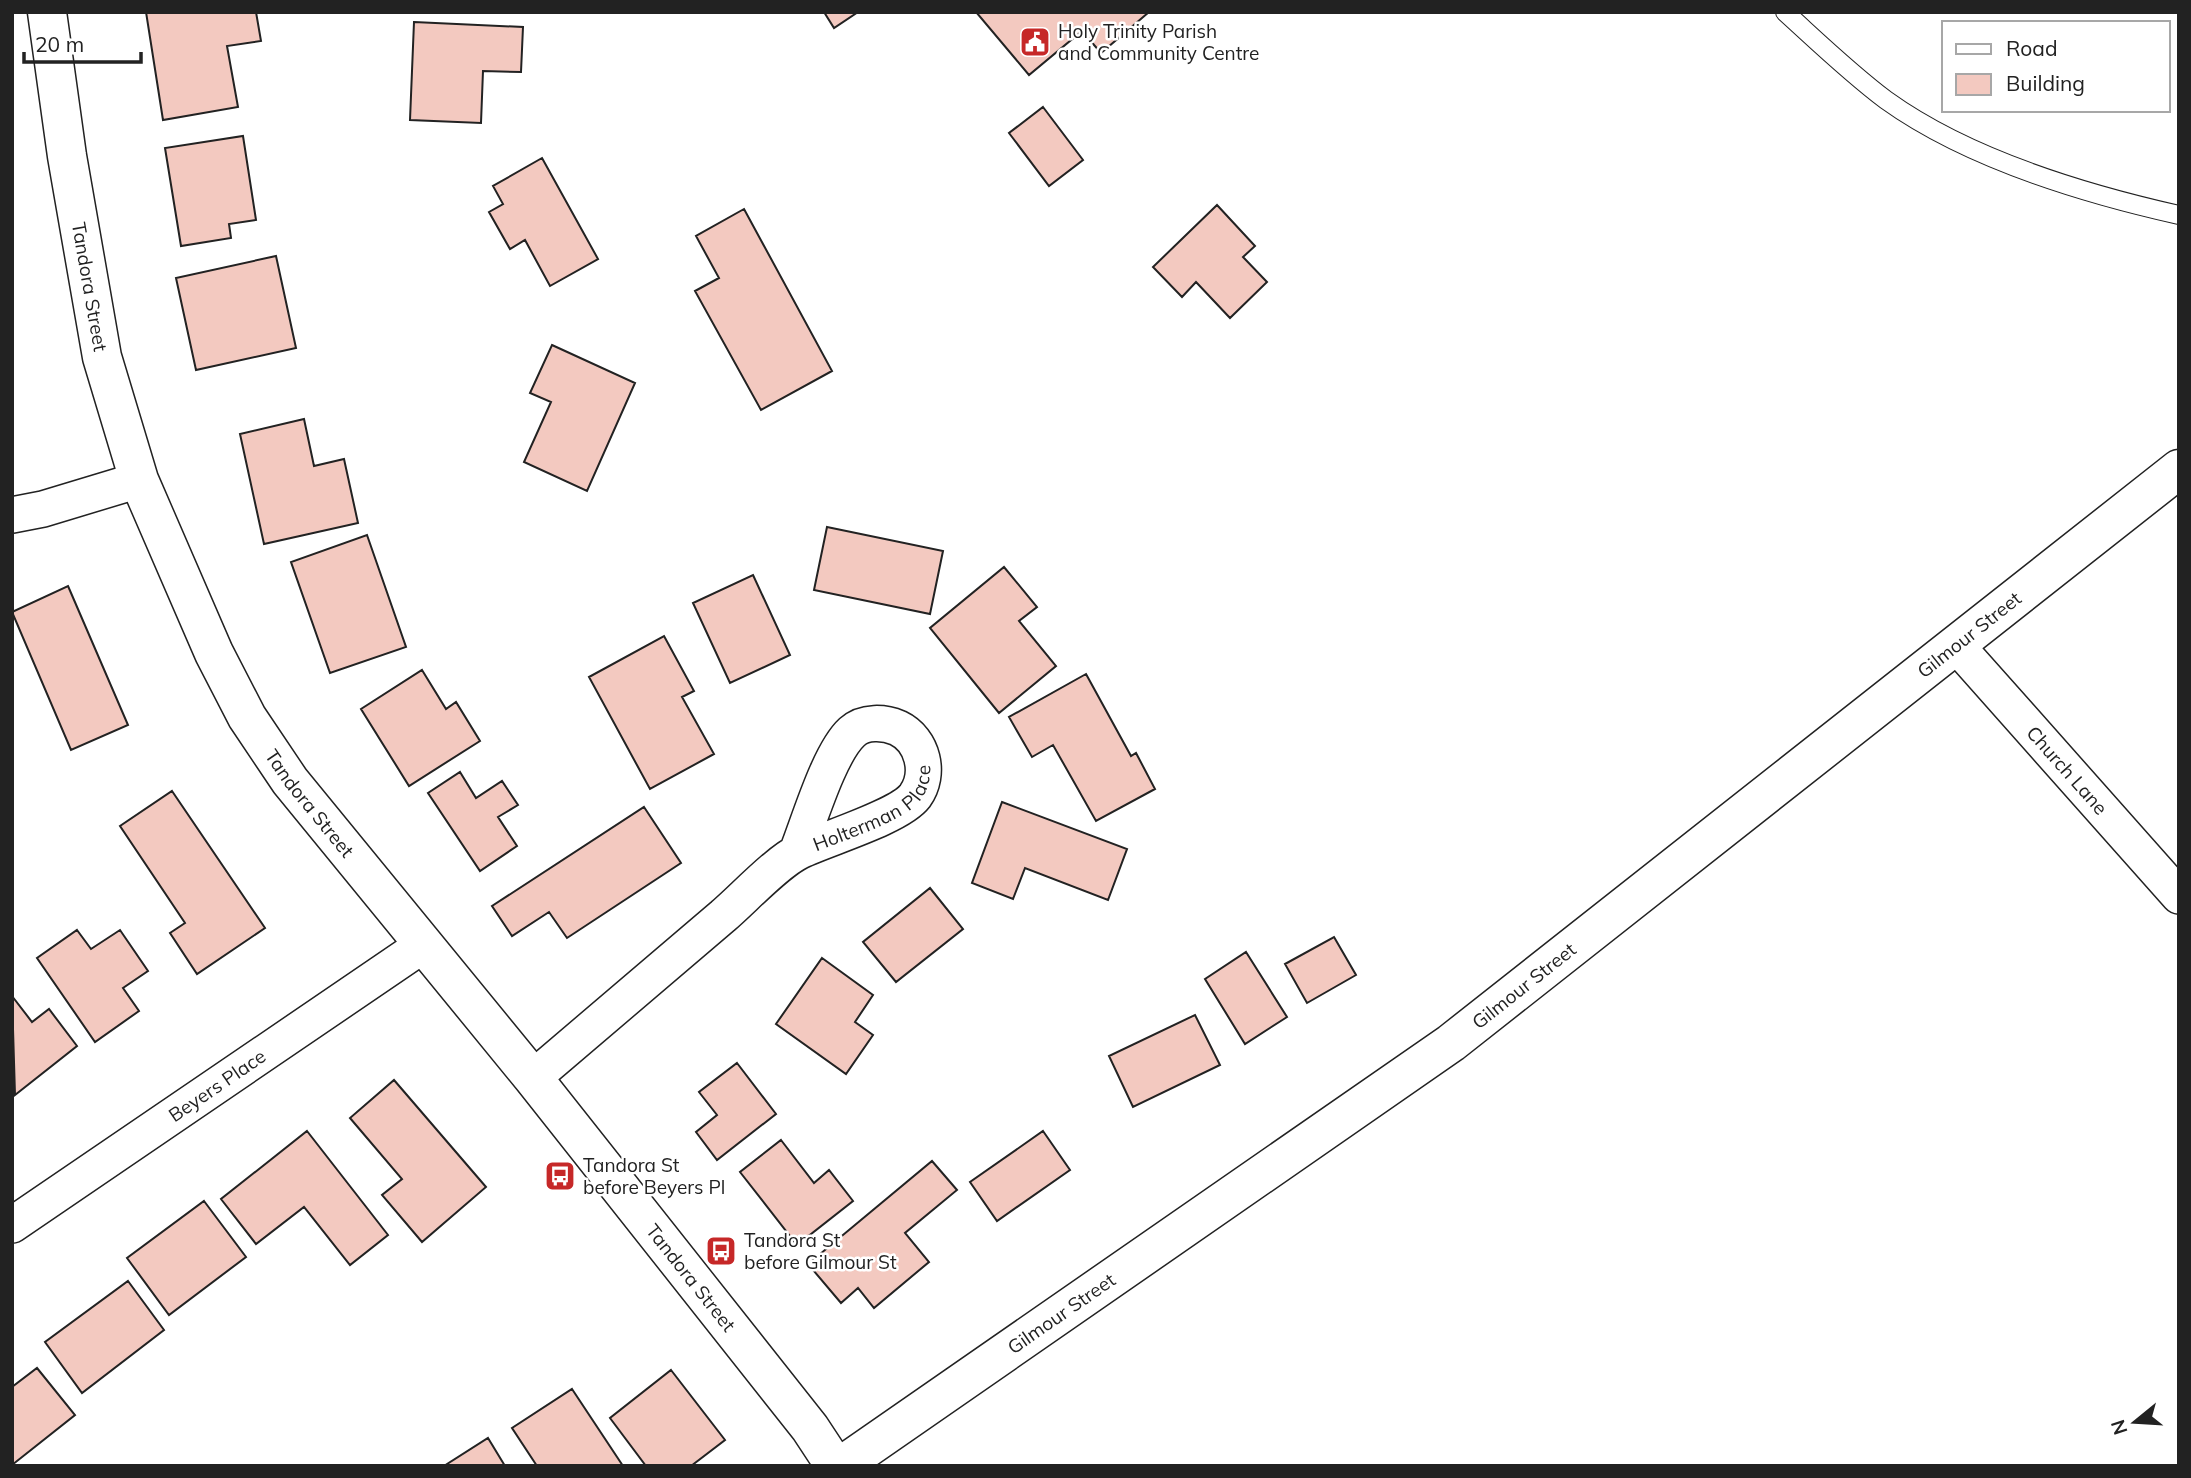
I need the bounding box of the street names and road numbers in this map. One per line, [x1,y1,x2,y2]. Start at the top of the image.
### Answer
street label: Tandora Street [67,220,113,353]
street label: Gilmour Street [1912,586,2026,683]
street label: Church Lane [2022,721,2113,819]
street label: Tandora Street [260,745,360,862]
street label: Holterman Place [809,765,935,856]
street label: Gilmour Street [1467,937,1581,1034]
street label: Beyers Place [164,1044,270,1127]
street label: Tandora Street [641,1219,741,1337]
street label: Gilmour Street [1003,1267,1120,1359]

